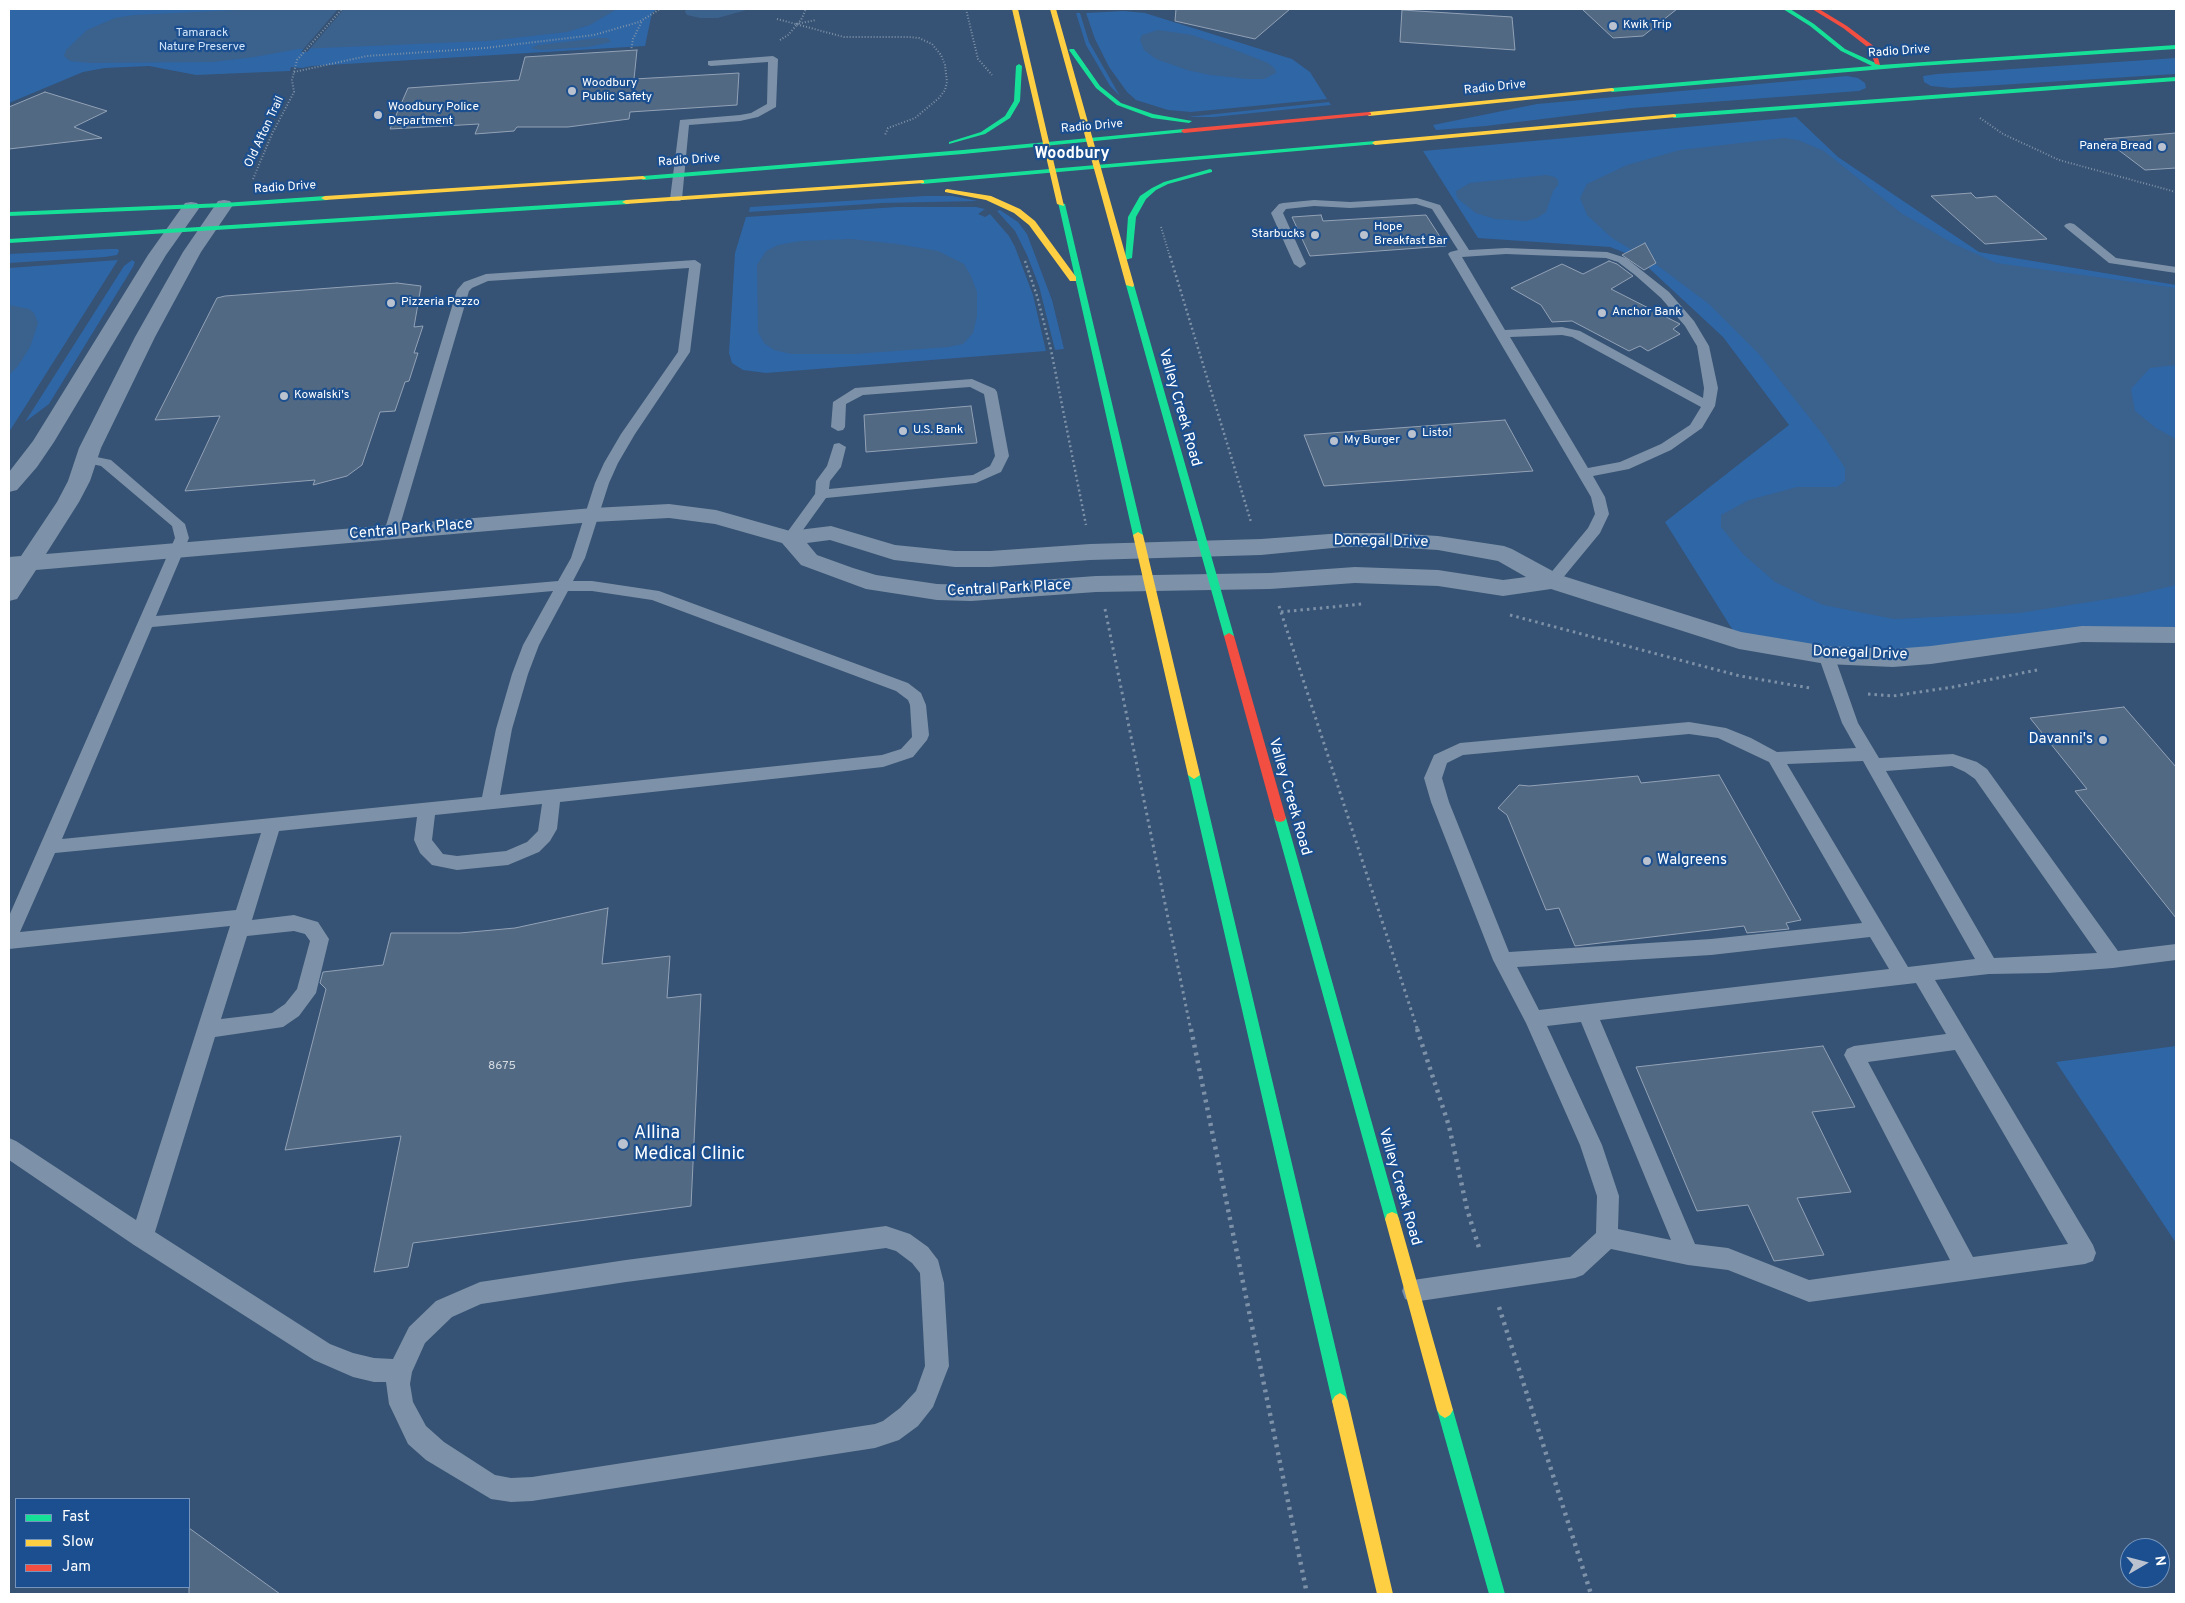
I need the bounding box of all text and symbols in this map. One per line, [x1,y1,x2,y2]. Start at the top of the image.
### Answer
place label: Kwik Trip [1623,19,1672,33]
marker: Kwik Trip [1607,20,1619,32]
park label: Tamarack Nature Preserve [159,27,245,55]
street label: Radio Drive [1868,43,1930,61]
place label: Woodbury Public Safety [582,77,652,105]
street label: Radio Drive [1463,78,1527,98]
marker: Woodbury Public Safety [566,85,578,97]
street label: Old Afton Trail [242,94,288,170]
place label: Woodbury Police Department [388,101,479,129]
marker: Woodbury Police Department [372,109,384,121]
street label: Radio Drive [1060,117,1124,137]
place label: Panera Bread [2079,140,2152,154]
marker: Panera Bread [2156,141,2168,153]
district label: Woodbury [1034,145,1110,165]
street label: Radio Drive [658,152,720,170]
street label: Radio Drive [254,179,316,197]
place label: Hope Breakfast Bar [1374,221,1447,249]
place label: Starbucks [1251,228,1305,242]
marker: Starbucks [1309,229,1321,241]
marker: Hope Breakfast Bar [1358,229,1370,241]
place label: Pizzeria Pezzo [401,296,480,310]
marker: Pizzeria Pezzo [385,297,397,309]
place label: Anchor Bank [1612,306,1682,320]
marker: Anchor Bank [1596,307,1608,319]
street label: Valley Creek Road [1154,347,1204,469]
place label: Kowalski's [294,389,349,403]
marker: Kowalski's [278,390,290,402]
place label: U.S. Bank [913,424,963,438]
marker: U.S. Bank [897,425,909,437]
place label: Listo! [1422,427,1452,441]
marker: Listo! [1406,428,1418,440]
place label: My Burger [1344,434,1400,448]
marker: My Burger [1328,435,1340,447]
street label: Central Park Place [349,516,473,544]
street label: Donegal Drive [1333,532,1429,552]
street label: Central Park Place [947,577,1071,601]
street label: Donegal Drive [1812,643,1908,665]
place label: Davanni's [2029,731,2093,749]
marker: Davanni's [2097,734,2109,746]
street label: Valley Creek Road [1264,736,1314,858]
place label: Walgreens [1657,852,1727,870]
marker: Walgreens [1641,855,1653,867]
house number: 8675 [488,1060,516,1074]
place label: Allina Medical Clinic [634,1123,745,1166]
street label: Valley Creek Road [1374,1126,1424,1248]
marker: Allina Medical Clinic [616,1137,630,1151]
legend [15,1498,190,1588]
text: Fast [62,1508,90,1527]
text: Slow [62,1533,94,1552]
north arrow [2120,1538,2170,1588]
text: N [2150,1555,2168,1567]
text: Jam [62,1558,91,1577]

